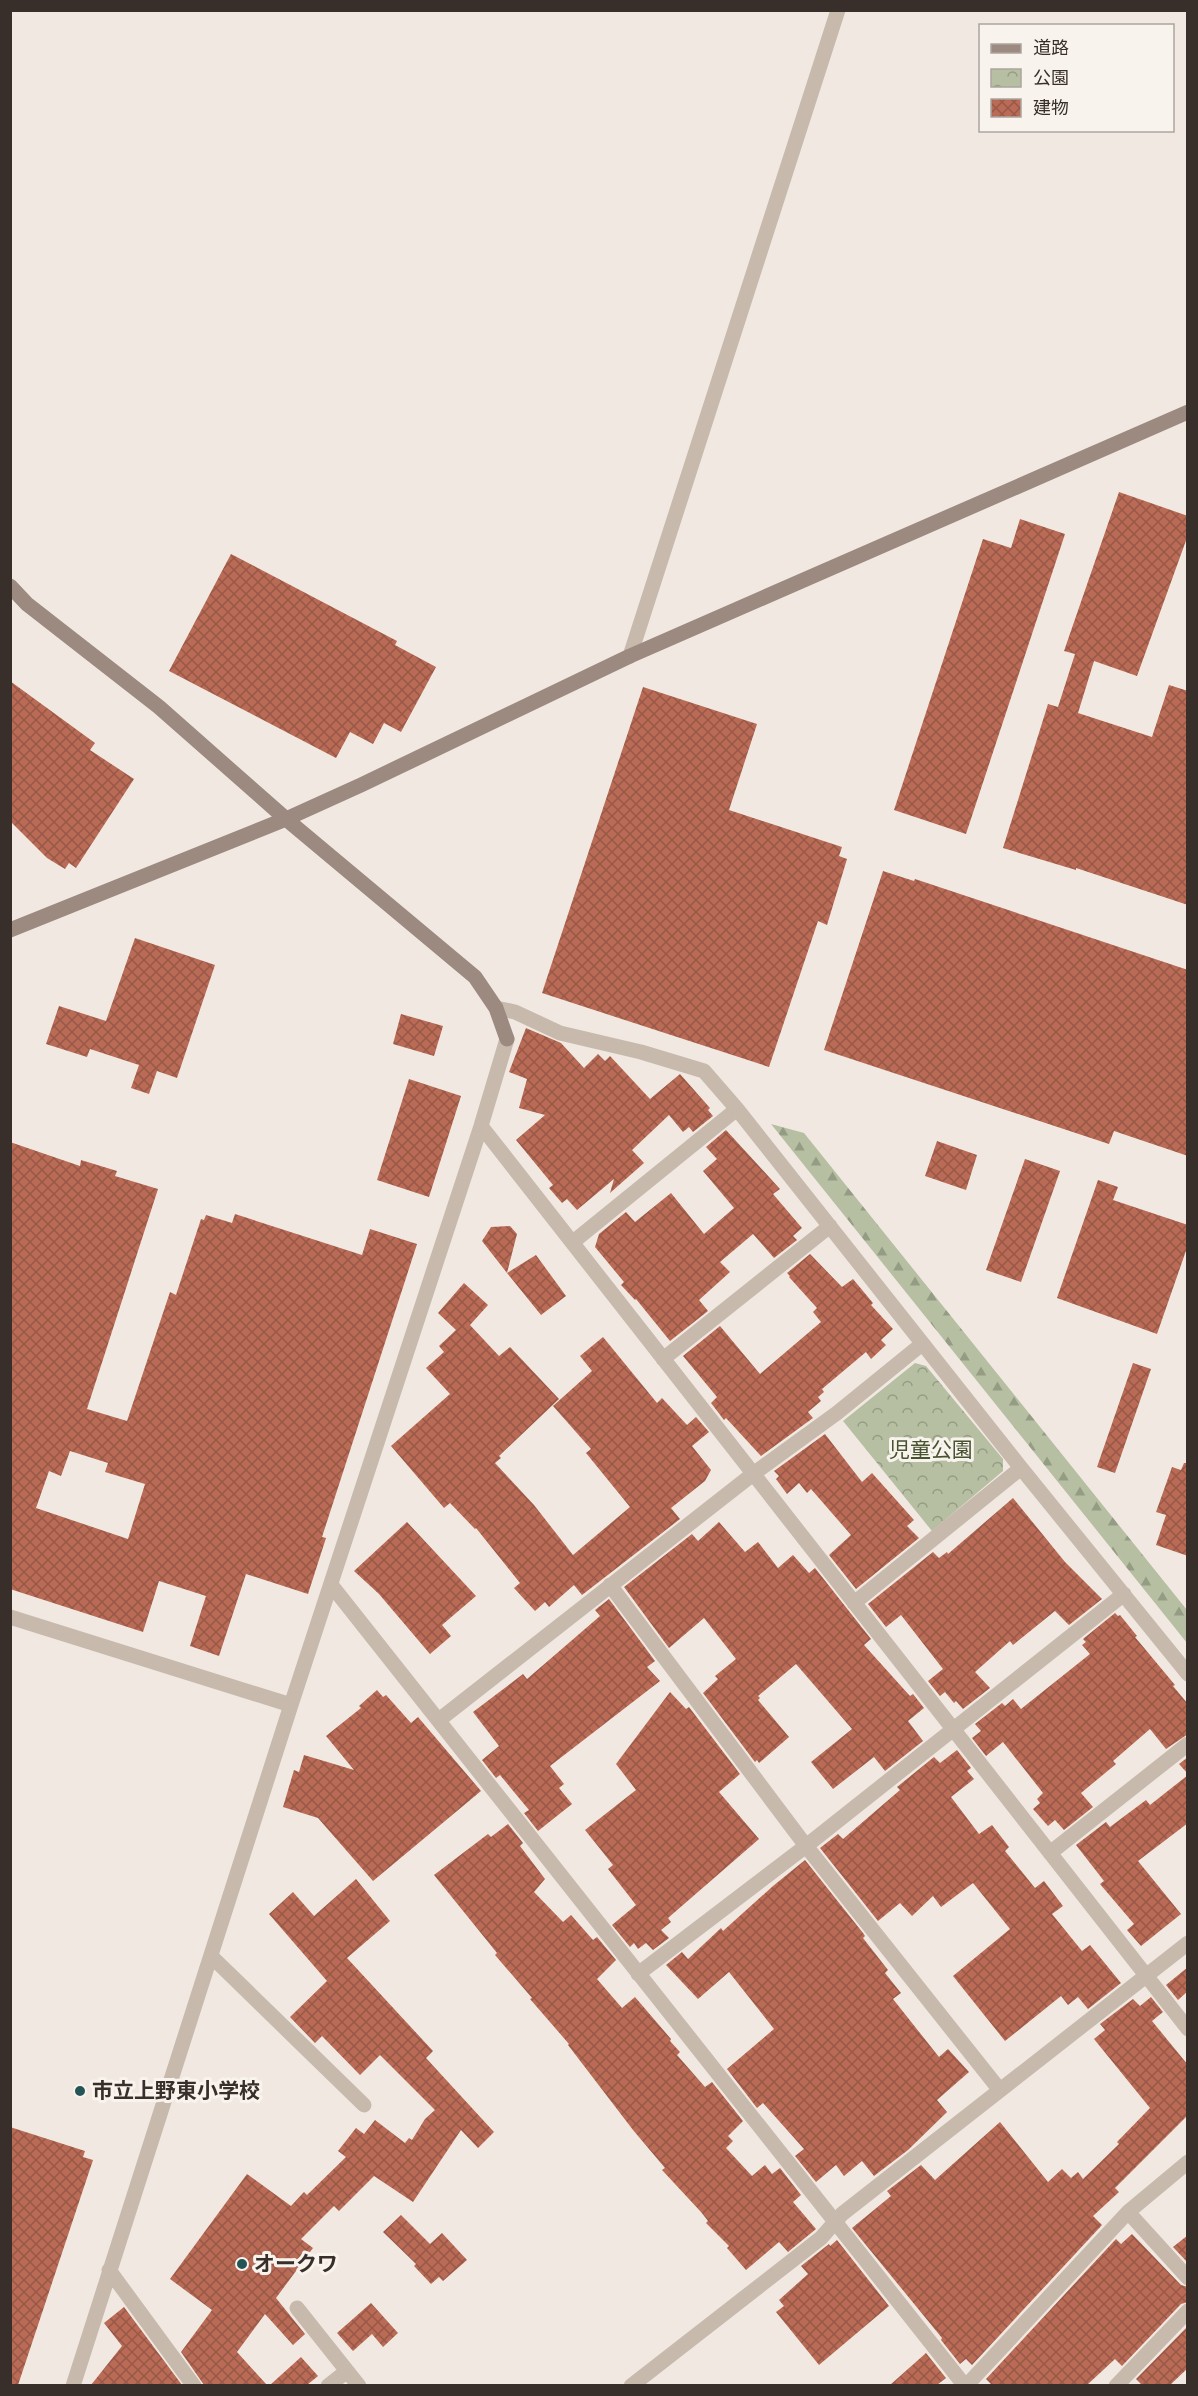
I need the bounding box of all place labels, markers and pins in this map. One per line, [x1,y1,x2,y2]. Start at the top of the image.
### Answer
place label: 市立上野東小学校 [92,2079,260,2103]
marker: 市立上野東小学校 [73,2084,87,2098]
place label: オークワ [254,2252,338,2276]
marker: オークワ [235,2257,249,2271]

